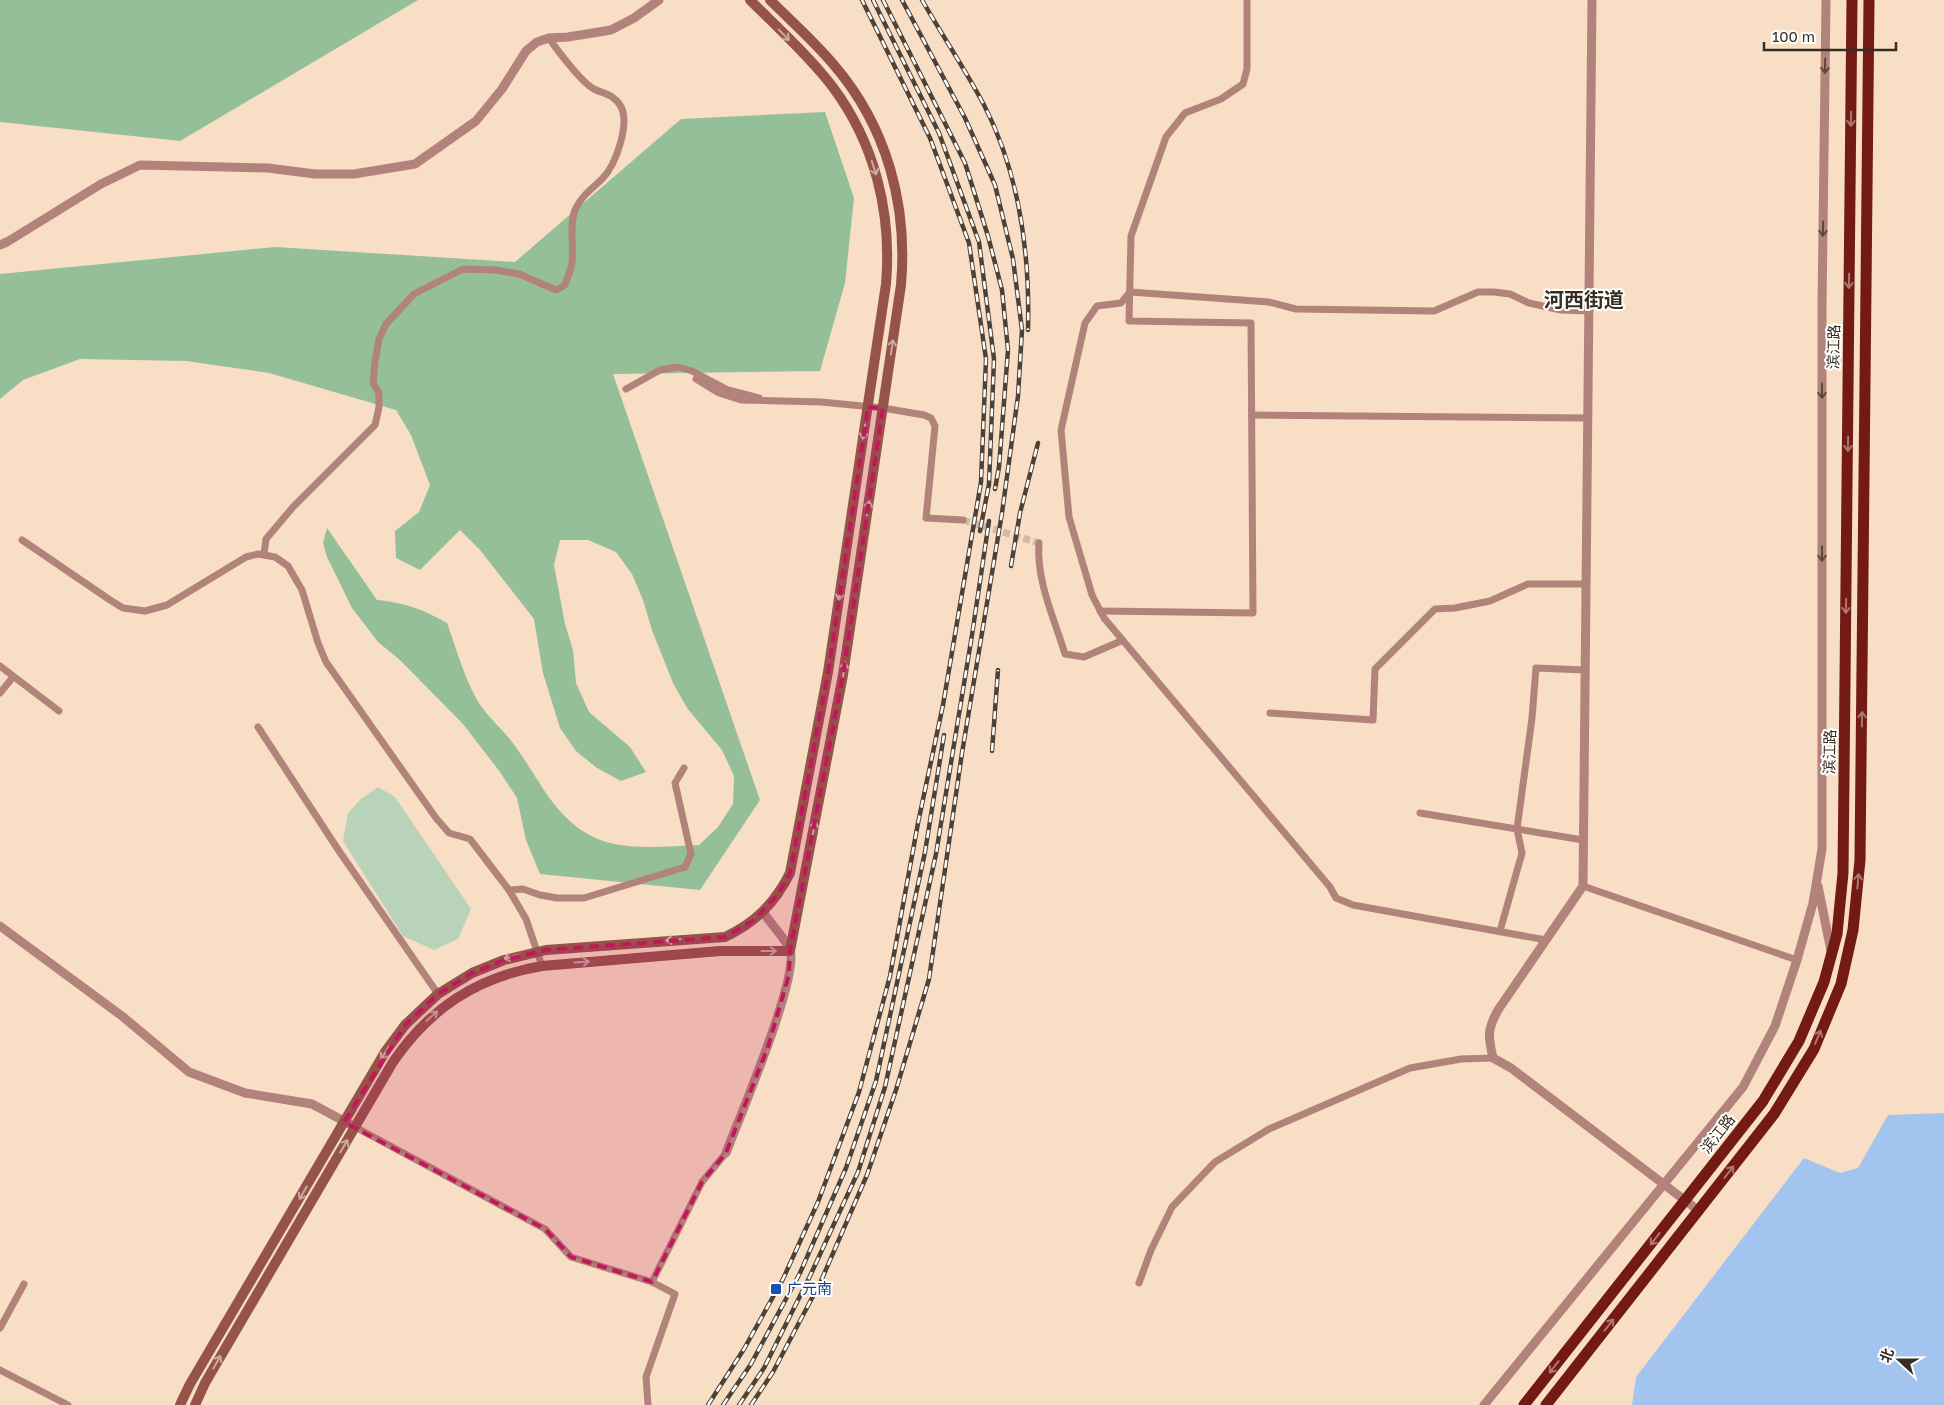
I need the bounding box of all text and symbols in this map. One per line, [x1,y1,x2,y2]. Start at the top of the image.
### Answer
scale bar [1764,20,1896,52]
text: 100 m [1772,27,1815,45]
one-way arrow [778,29,790,41]
one-way arrow [1820,58,1830,74]
one-way arrow [1846,110,1856,126]
one-way arrow [870,160,880,176]
one-way arrow [1818,220,1828,236]
one-way arrow [1845,273,1854,289]
district label: 河西街道 [1544,287,1624,311]
street label: 滨江路 [1824,324,1842,370]
one-way arrow [887,339,897,355]
one-way arrow [1817,382,1827,399]
one-way arrow [859,424,869,440]
one-way arrow [1843,435,1853,451]
one-way arrow [863,500,873,516]
one-way arrow [1817,545,1827,561]
one-way arrow [835,585,845,601]
one-way arrow [1841,598,1851,614]
one-way arrow [839,661,849,677]
one-way arrow [1857,711,1866,727]
street label: 滨江路 [1820,729,1838,775]
one-way arrow [809,821,819,837]
one-way arrow [1853,873,1863,889]
one-way arrow [665,935,681,945]
one-way arrow [760,946,777,956]
one-way arrow [504,953,520,963]
one-way arrow [574,957,590,967]
one-way arrow [426,1010,439,1022]
one-way arrow [1814,1030,1824,1045]
one-way arrow [379,1046,389,1060]
street label: 滨江路 [1696,1110,1738,1157]
one-way arrow [339,1140,349,1154]
one-way arrow [1723,1166,1734,1179]
one-way arrow [297,1186,307,1200]
one-way arrow [1649,1232,1660,1245]
place label: 广元南 [787,1279,832,1297]
marker: 广元南 [769,1282,783,1296]
one-way arrow [1603,1319,1614,1332]
north arrow [1874,1335,1924,1385]
text: 北 [1876,1346,1897,1365]
one-way arrow [213,1355,223,1369]
one-way arrow [1549,1360,1560,1373]

